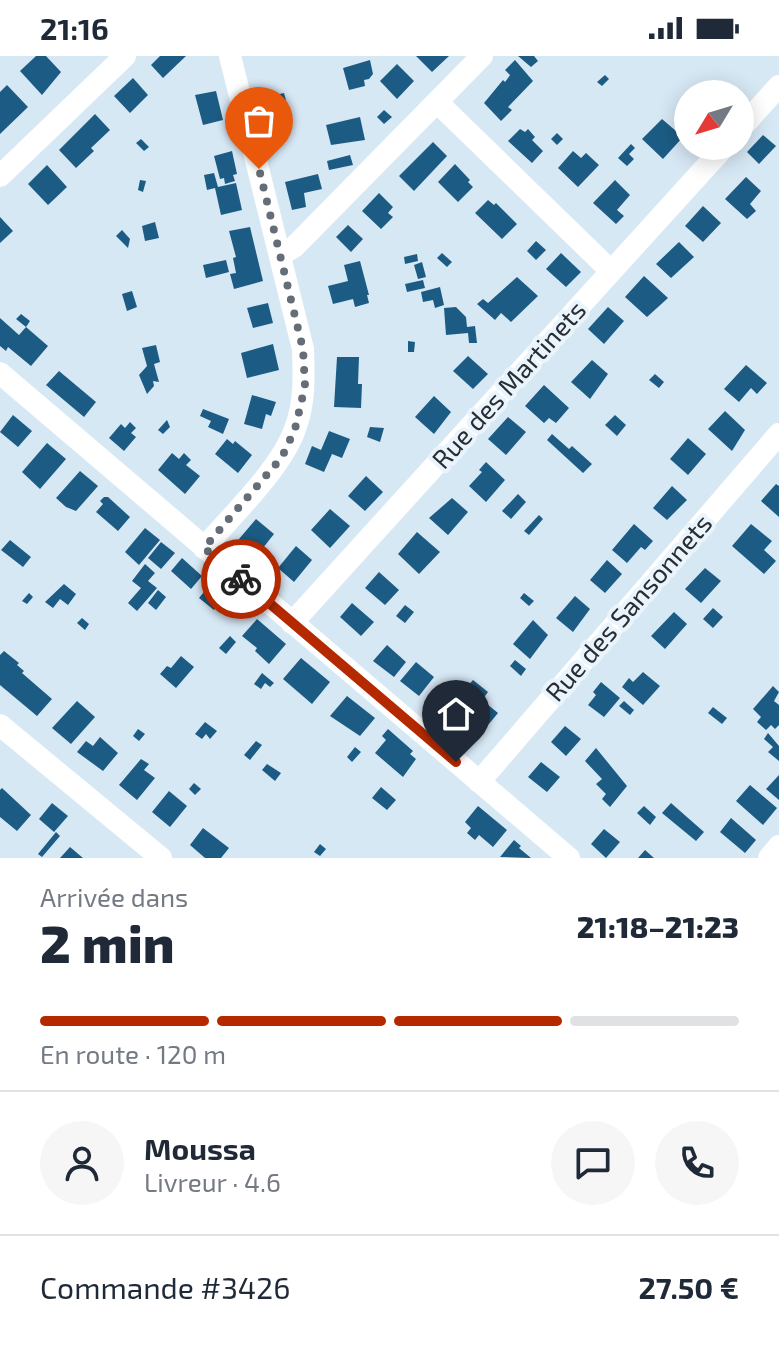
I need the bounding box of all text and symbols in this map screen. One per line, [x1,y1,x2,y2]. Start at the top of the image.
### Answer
text: 21:16 [40,10,109,46]
north arrow [674,80,754,160]
map controls [674,80,754,160]
pin [225,87,293,169]
icon: bag [237,99,281,143]
street label: Rue des Martinets [425,294,591,474]
street label: Rue des Sansonnets [538,507,718,707]
courier [201,539,281,619]
icon: bike [219,557,263,601]
pin [422,680,490,762]
icon: home [434,692,478,736]
text: Arrivée dans [40,881,188,912]
text: 21:18–21:23 [577,908,739,944]
text: 2 min [40,911,175,973]
text: En route · 120 m [40,1038,226,1069]
button: person [40,1121,124,1205]
button: chat [551,1121,635,1205]
button: phone [655,1121,739,1205]
text: Moussa [144,1130,256,1166]
text: Livreur · 4.6 [144,1166,281,1197]
text: Commande #3426 [40,1269,290,1305]
text: 27.50 € [638,1269,739,1305]

